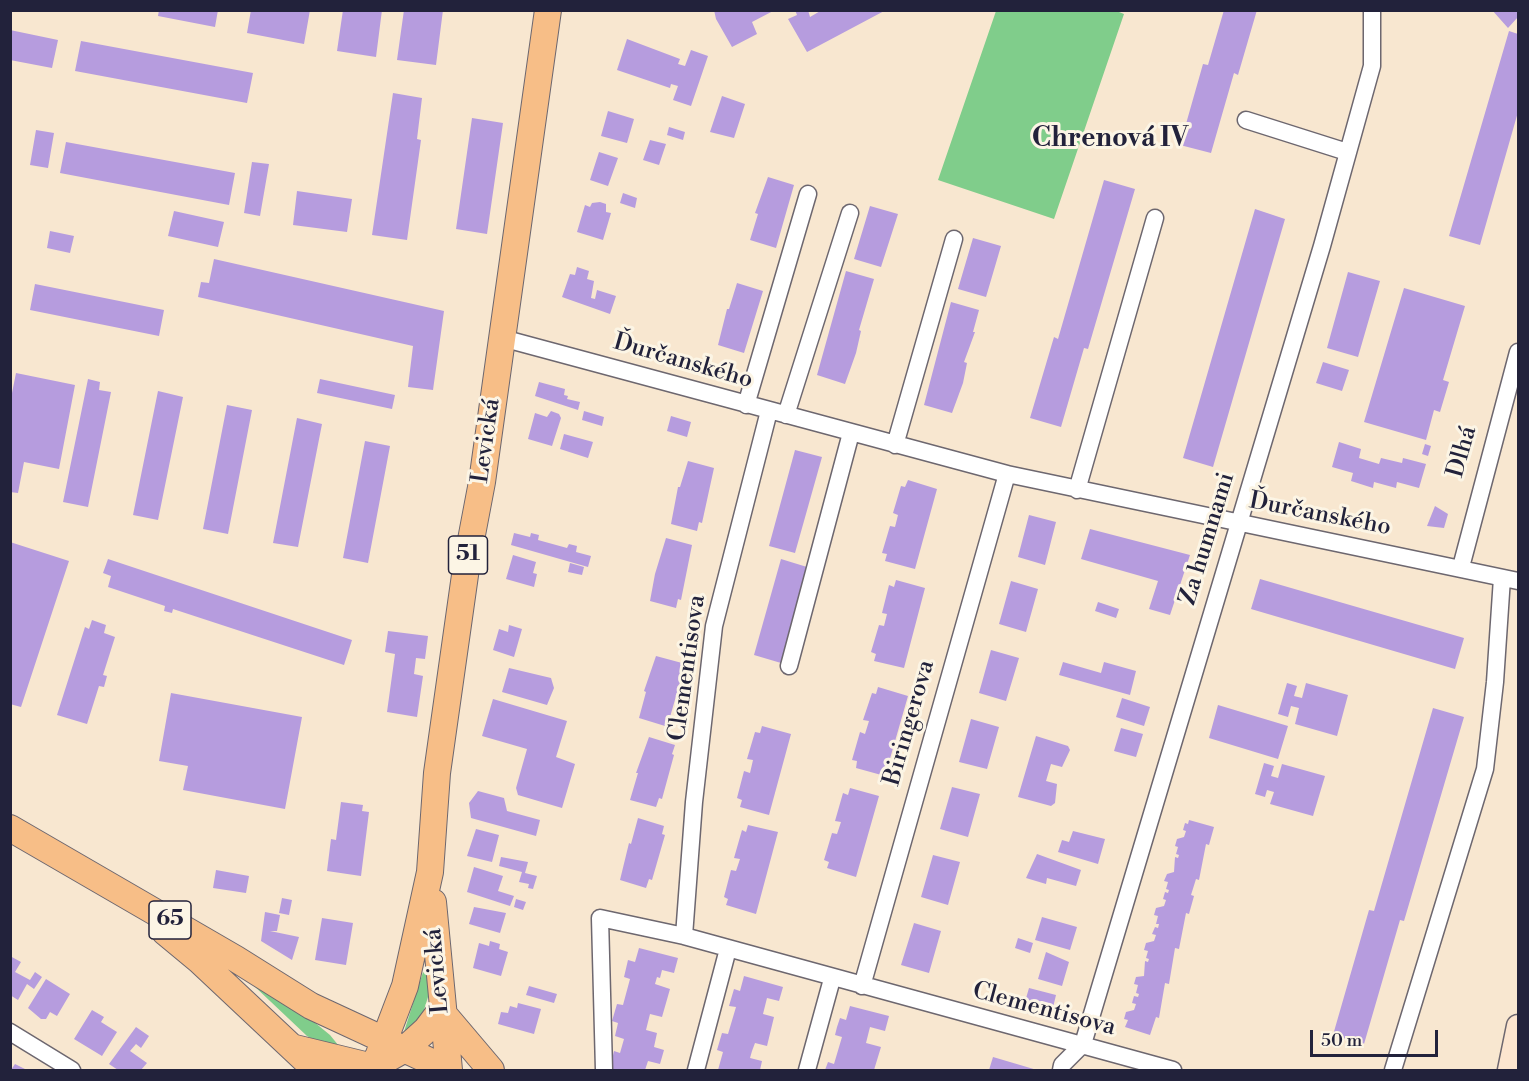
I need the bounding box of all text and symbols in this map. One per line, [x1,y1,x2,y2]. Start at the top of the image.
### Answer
district label: Chrenová IV [1032,124,1188,156]
street label: Ďurčanského [610,328,756,396]
street label: Levická [467,397,507,485]
street label: Dlhá [1442,423,1484,481]
street label: Za humnami [1174,469,1242,609]
street label: Ďurčanského [1247,487,1393,543]
road number: 51 [448,536,488,574]
street label: Clementisova [664,593,712,743]
street label: Biringerova [878,657,942,789]
road number: 65 [149,901,191,939]
street label: Levická [420,927,456,1015]
street label: Clementisova [969,977,1119,1043]
scale bar [1313,1018,1440,1056]
text: 50 m [1321,1029,1362,1052]

